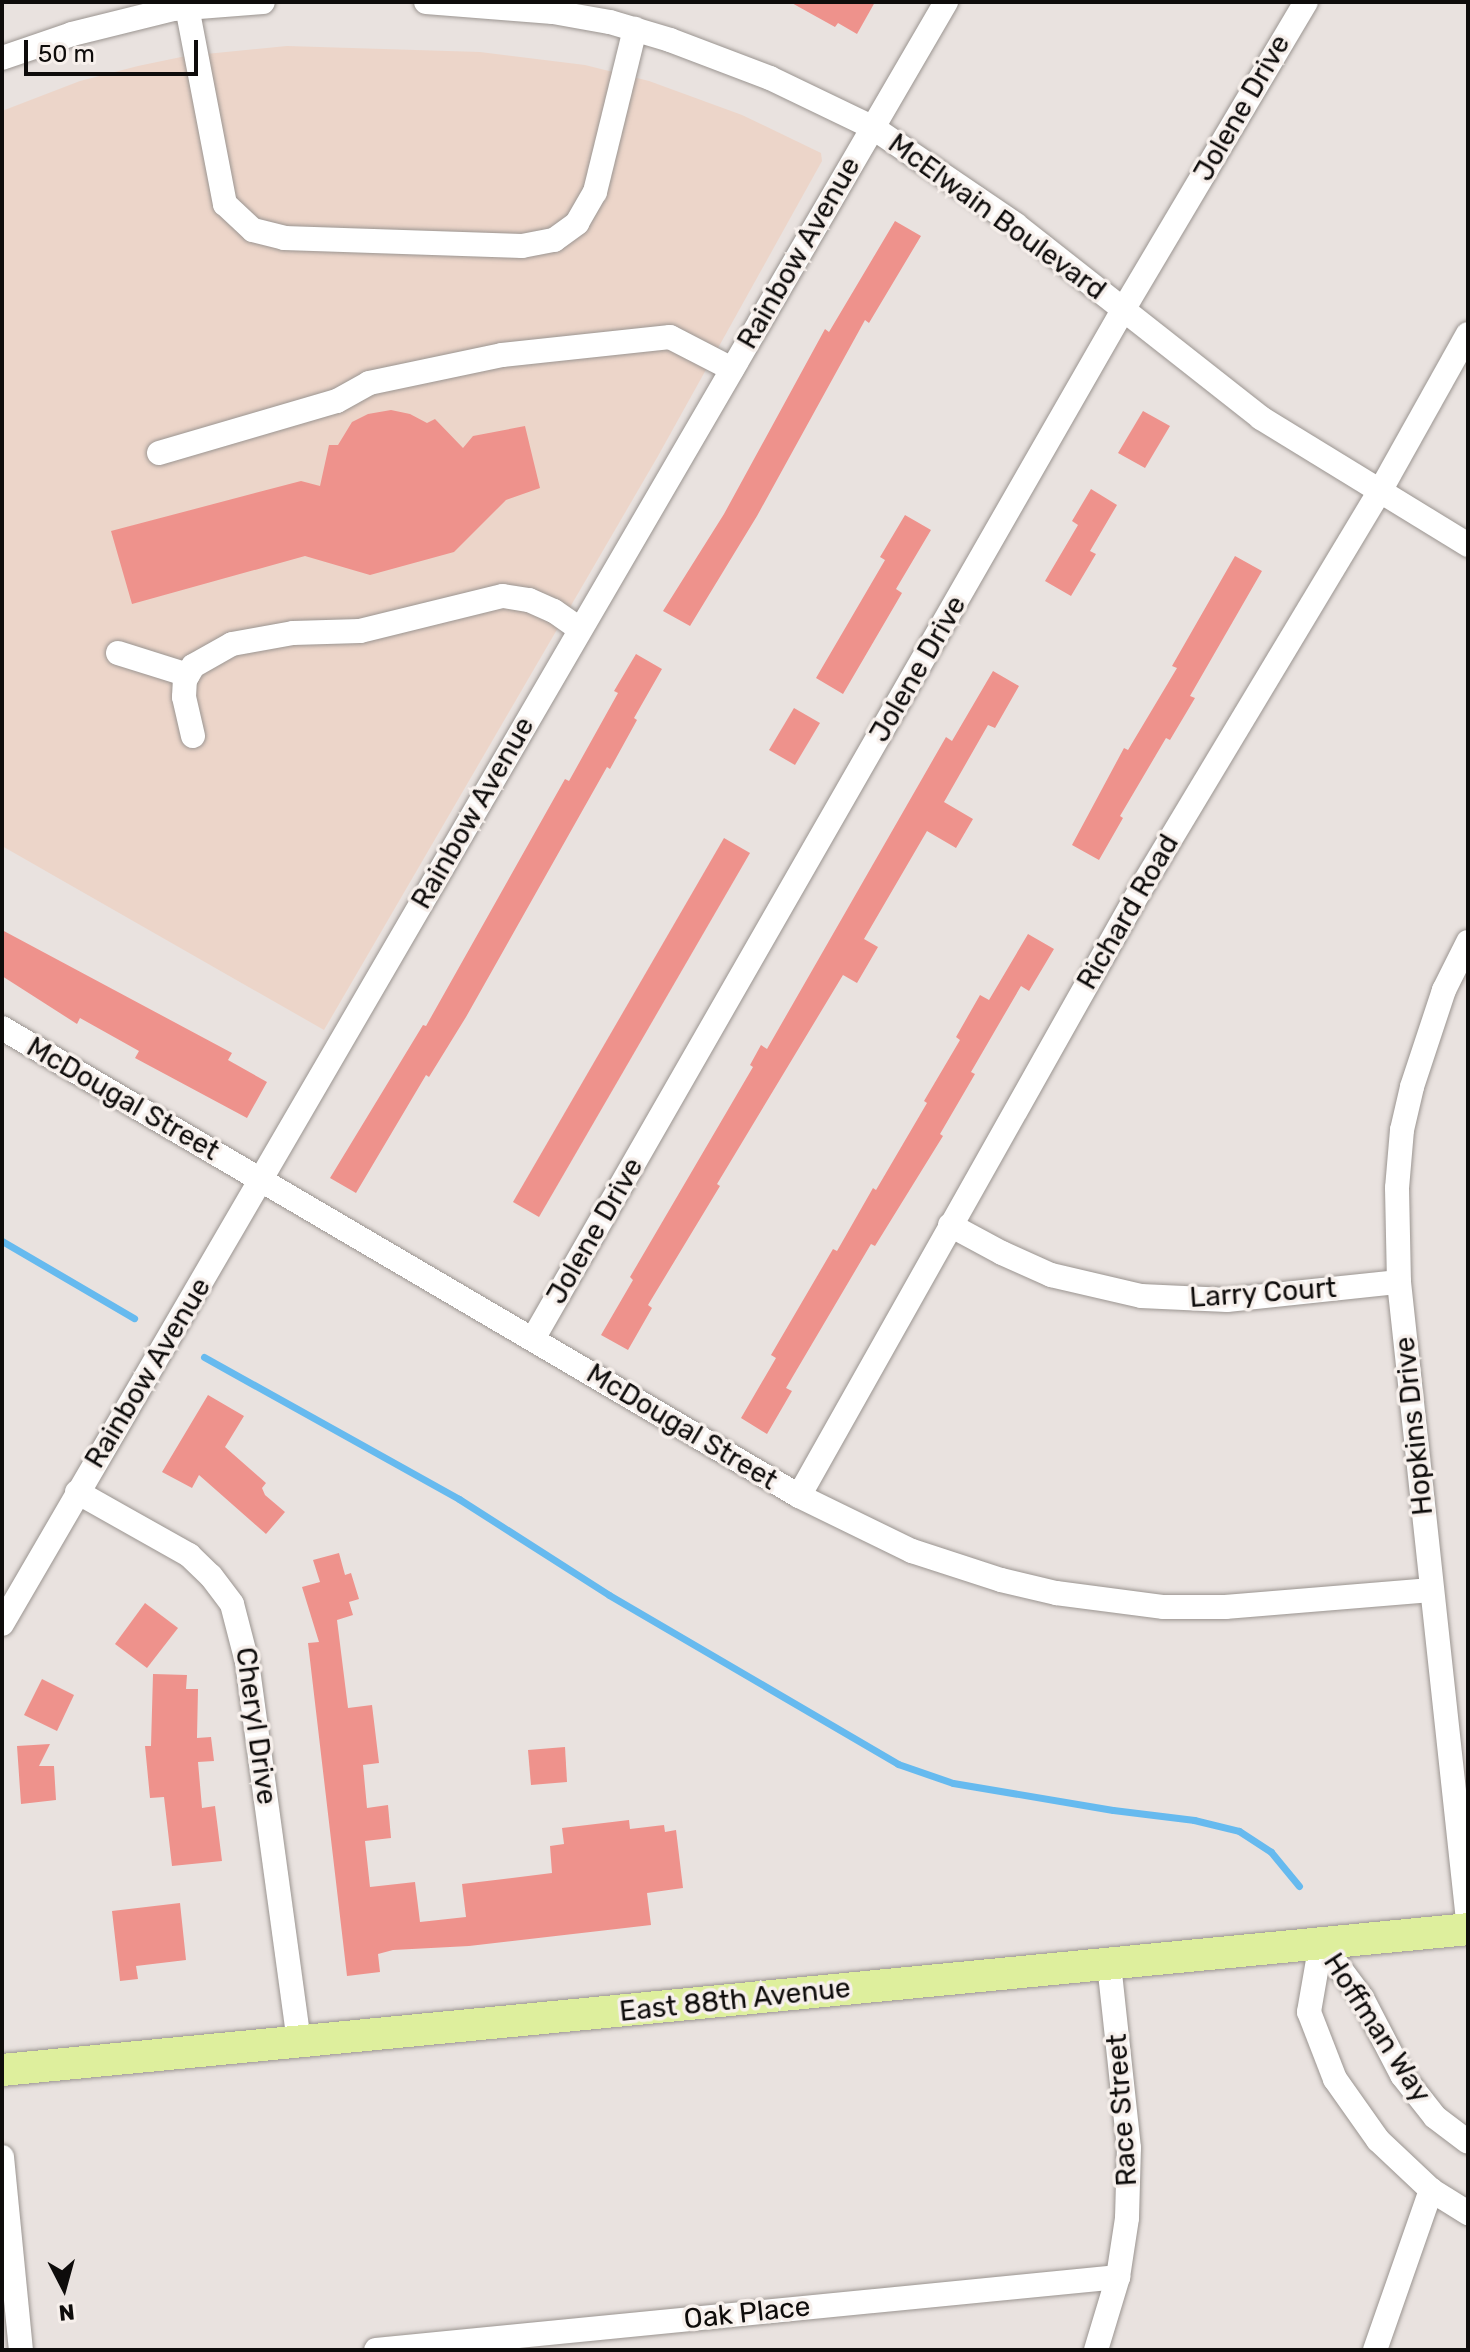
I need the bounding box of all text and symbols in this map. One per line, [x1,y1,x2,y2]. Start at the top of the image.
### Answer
scale bar [28,24,202,74]
street label: Jolene Drive [1187,29,1297,187]
text: 50 m [38,40,95,68]
street label: McElwain Boulevard [882,127,1112,307]
street label: Rainbow Avenue [730,151,868,355]
street label: Jolene Drive [863,590,973,748]
street label: Rainbow Avenue [404,711,542,915]
street label: Richard Road [1070,829,1186,995]
street label: McDougal Street [21,1030,225,1168]
street label: Jolene Drive [540,1152,650,1310]
street label: Rainbow Avenue [78,1271,218,1475]
street label: Larry Court [1188,1271,1338,1315]
street label: Hopkins Drive [1388,1335,1440,1517]
street label: McDougal Street [580,1357,784,1497]
street label: Cheryl Drive [228,1645,284,1807]
street label: Hoffman Way [1316,1947,1438,2109]
street label: East 88th Avenue [617,1971,853,2029]
street label: Race Street [1100,2033,1144,2187]
north arrow [24,2248,104,2328]
street label: Oak Place [682,2290,812,2336]
text: N [57,2298,76,2327]

